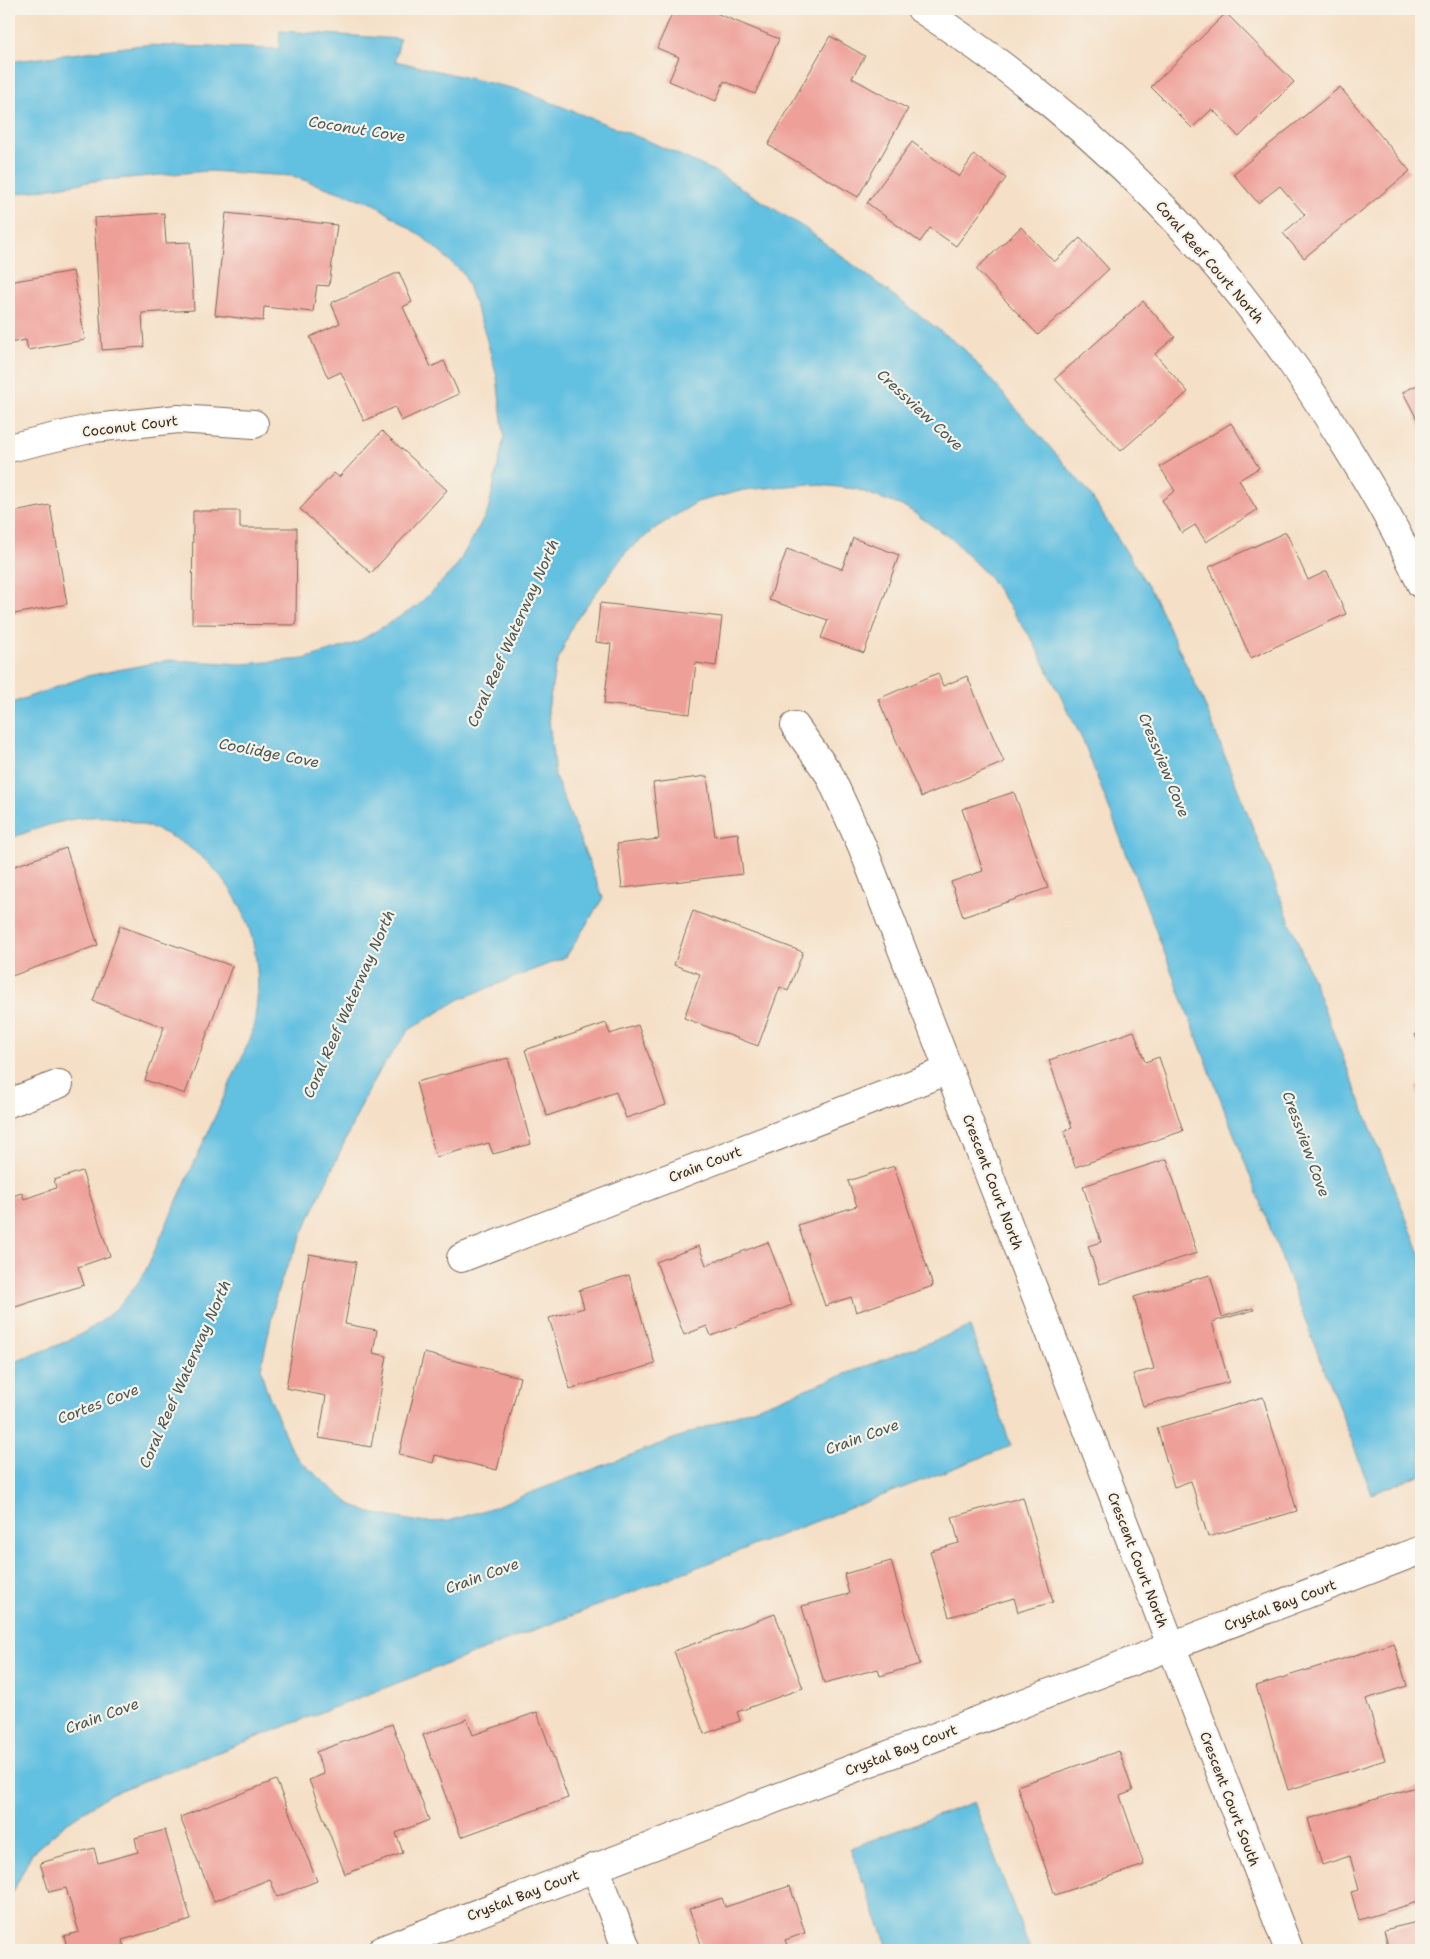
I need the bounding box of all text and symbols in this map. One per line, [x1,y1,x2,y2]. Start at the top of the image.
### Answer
water label: Coconut Cove [307,111,407,147]
street label: Coral Reef Court North [1152,197,1268,327]
water label: Cressview Cove [873,365,967,455]
street label: Coconut Court [81,411,179,441]
water label: Coral Reef Waterway North [462,536,564,730]
water label: Cressview Cove [1134,710,1194,820]
water label: Coolidge Cove [217,733,321,773]
water label: Coral Reef Waterway North [298,907,400,1101]
water label: Cressview Cove [1278,1088,1334,1200]
street label: Crescent Court North [959,1112,1027,1252]
street label: Crain Court [666,1142,744,1186]
water label: Coral Reef Waterway North [134,1277,236,1471]
water label: Cortes Cove [54,1379,142,1429]
water label: Crain Cove [822,1414,902,1460]
street label: Crescent Court North [1104,1490,1172,1630]
water label: Crain Cove [442,1553,522,1599]
street label: Crystal Bay Court [1221,1575,1339,1635]
water label: Crain Cove [62,1693,142,1739]
street label: Crystal Bay Court [842,1720,960,1780]
street label: Crescent Court South [1196,1729,1264,1869]
street label: Crystal Bay Court [464,1865,582,1925]

